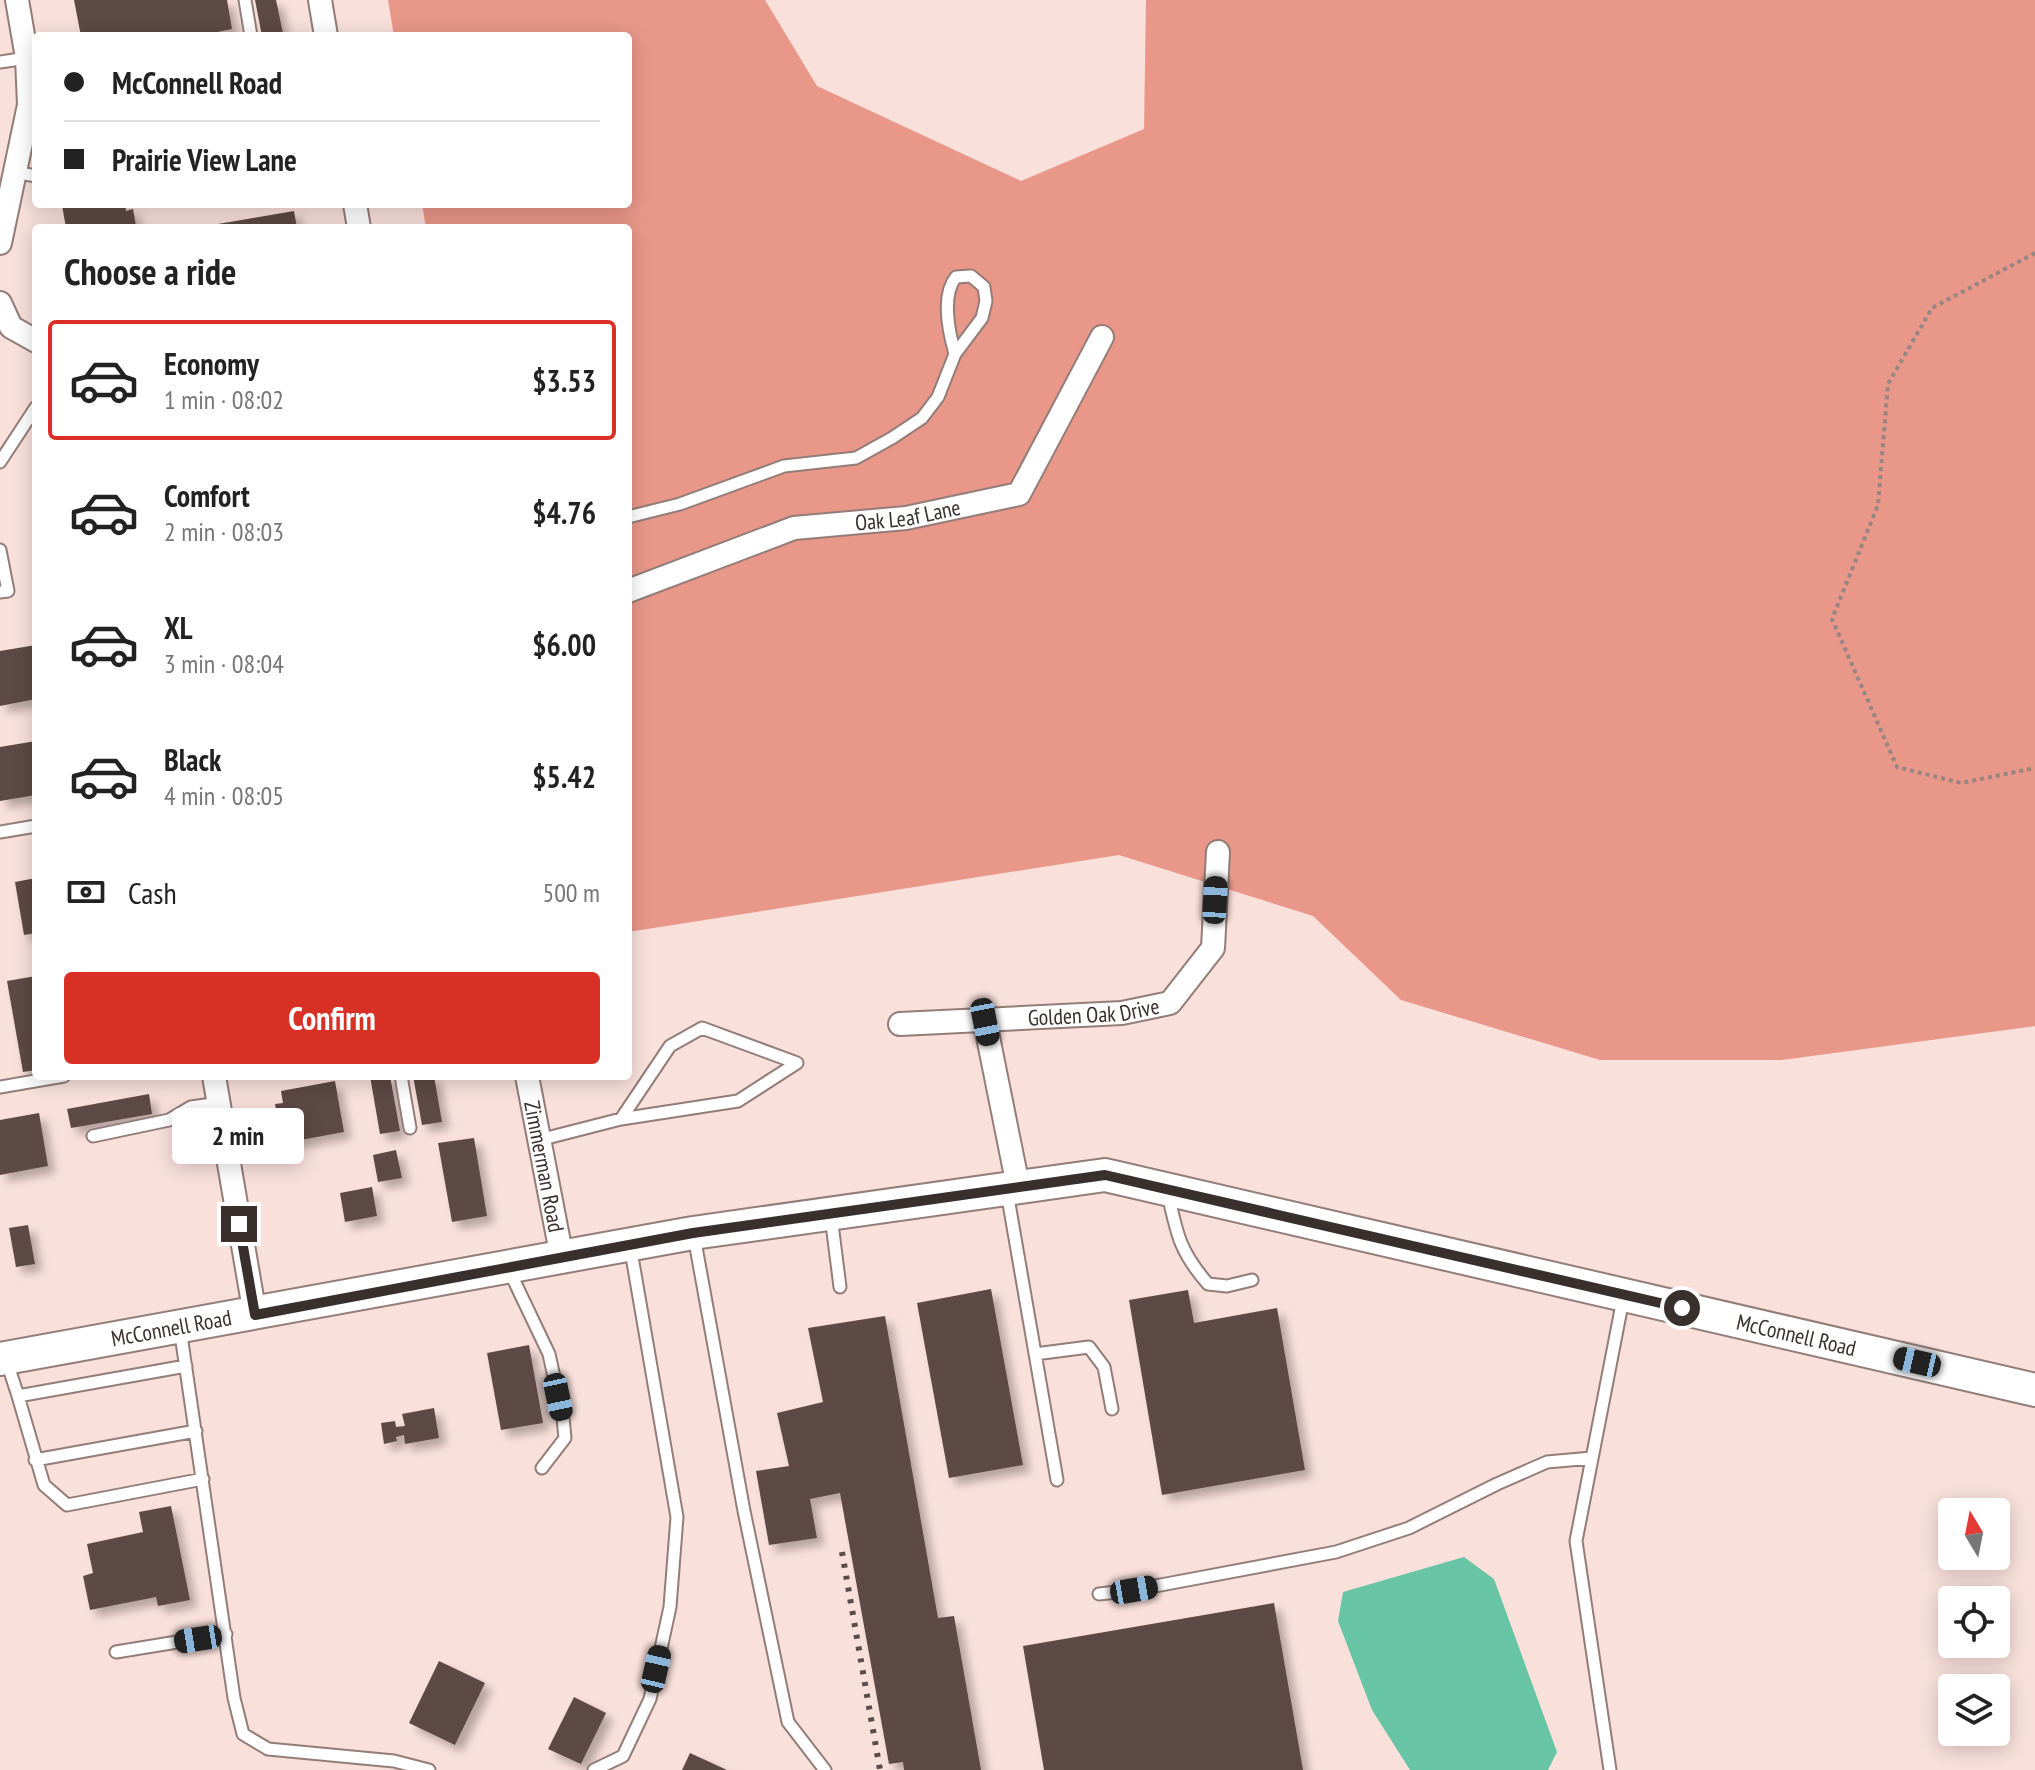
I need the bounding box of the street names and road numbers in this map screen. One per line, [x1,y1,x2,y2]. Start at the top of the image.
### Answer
street label: Oak Leaf Lane [854,493,963,536]
street label: Golden Oak Drive [1027,992,1162,1032]
street label: Zimmerman Road [518,1098,571,1234]
street label: McConnell Road [109,1303,234,1353]
street label: McConnell Road [1734,1307,1859,1362]

